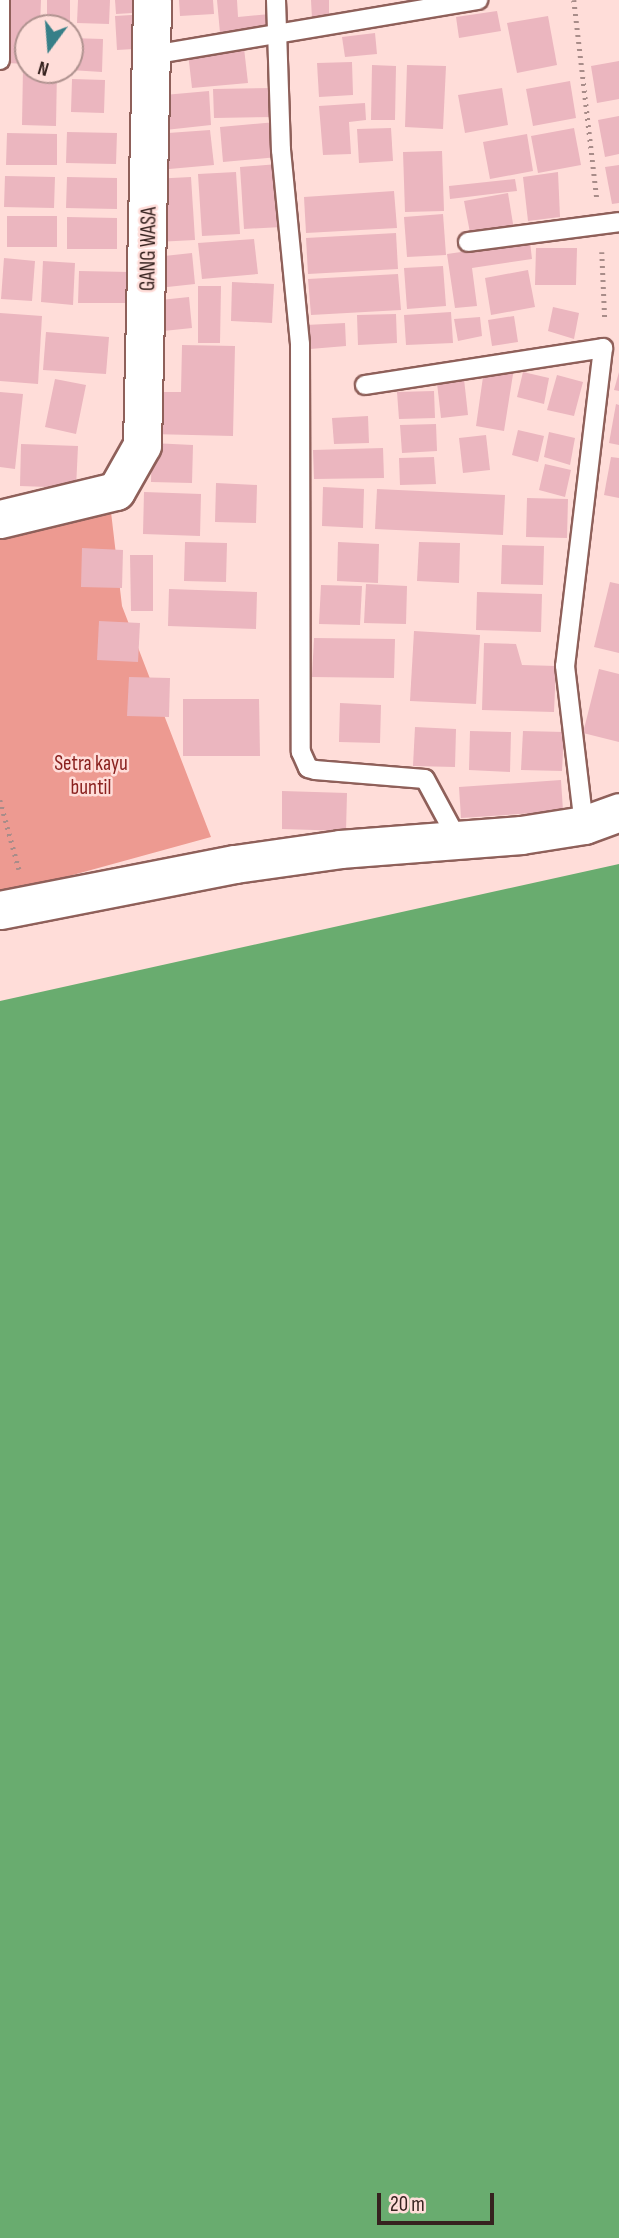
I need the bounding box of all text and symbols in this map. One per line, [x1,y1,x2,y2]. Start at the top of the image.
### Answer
north arrow [14,14,84,84]
text: N [36,55,52,80]
street label: GANG WASA [136,207,162,291]
park label: Setra kayu buntil [54,751,128,801]
scale bar [381,2178,498,2222]
text: 20 m [390,2192,425,2217]

